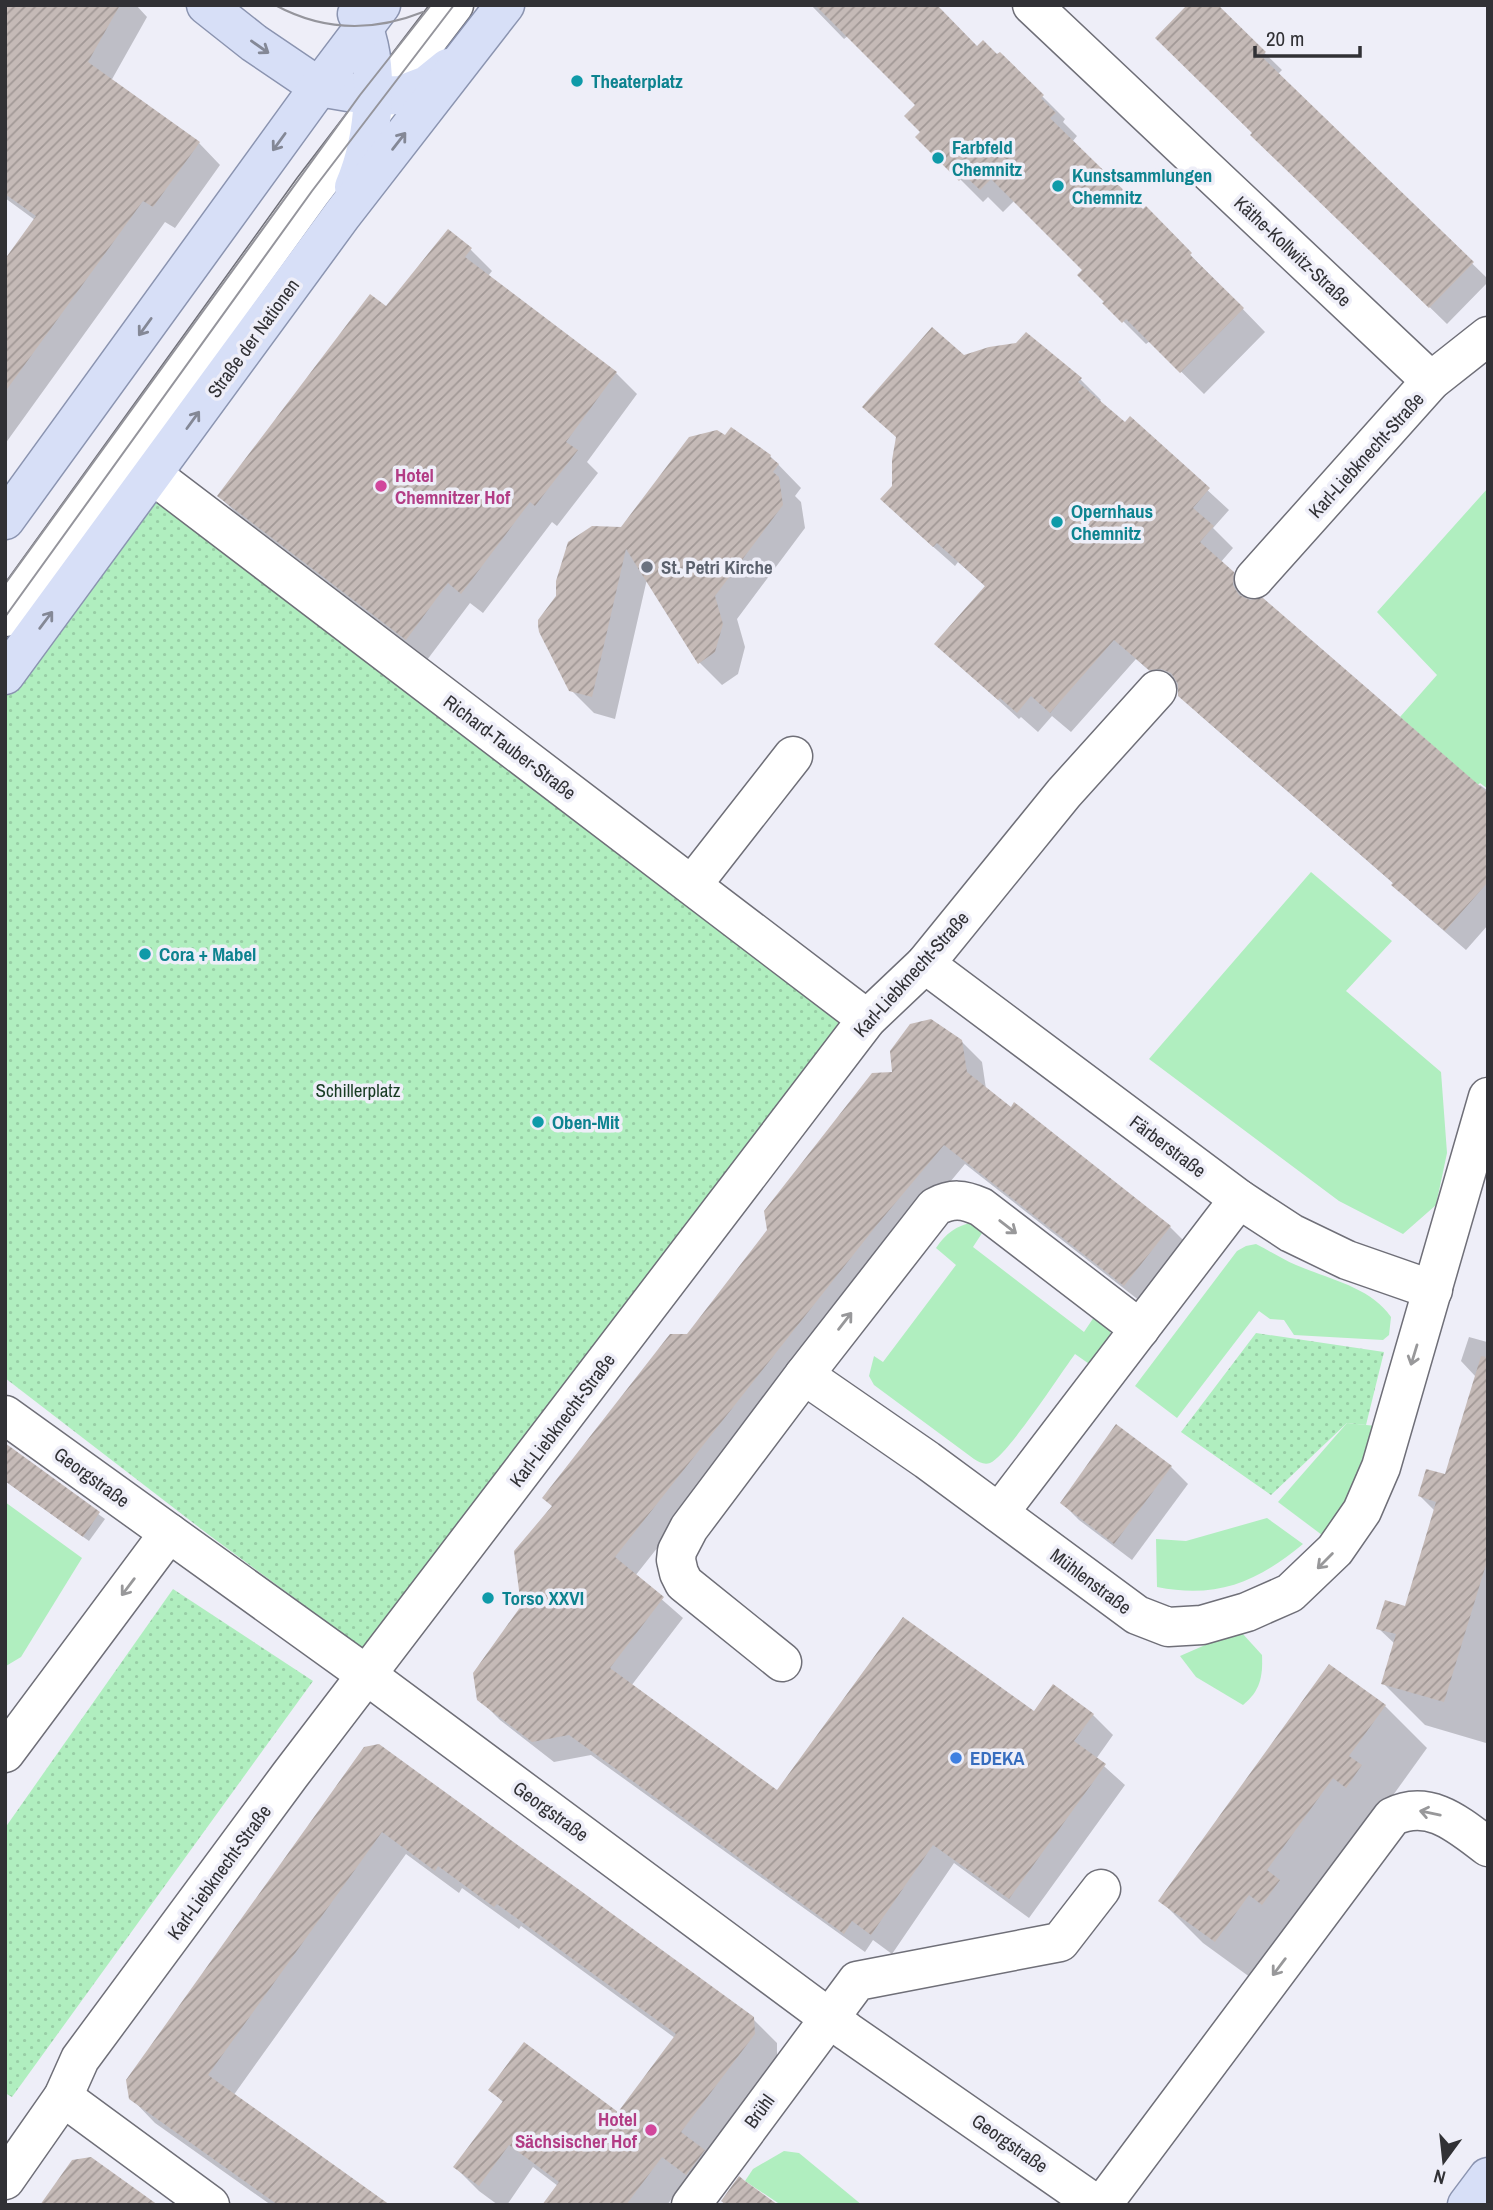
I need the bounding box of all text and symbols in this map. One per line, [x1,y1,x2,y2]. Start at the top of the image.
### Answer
scale bar [1255,14,1360,58]
text: 20 m [1266,24,1304,53]
one-way arrow [250,39,269,54]
place label: Theaterplatz [591,68,683,94]
marker: Theaterplatz [569,73,585,89]
one-way arrow [271,132,286,151]
one-way arrow [392,133,407,151]
place label: Farbfeld Chemnitz [952,134,1022,182]
marker: Farbfeld Chemnitz [930,150,946,166]
place label: Kunstsammlungen Chemnitz [1072,162,1212,210]
marker: Kunstsammlungen Chemnitz [1050,178,1066,194]
street label: Käthe-Kollwitz-Straße [1229,190,1357,312]
street label: Straße der Nationen [201,273,305,403]
one-way arrow [138,317,153,336]
street label: Karl-Liebknecht-Straße [1302,386,1430,524]
one-way arrow [186,411,200,430]
place label: Hotel Chemnitzer Hof [395,462,511,510]
marker: Hotel Chemnitzer Hof [373,478,389,494]
place label: Opernhaus Chemnitz [1071,498,1153,546]
marker: Opernhaus Chemnitz [1049,514,1065,530]
place label: St. Petri Kirche [661,554,773,580]
marker: St. Petri Kirche [639,559,655,575]
one-way arrow [39,611,53,630]
street label: Richard-Tauber-Straße [438,689,582,805]
street label: Karl-Liebknecht-Straße [847,905,975,1043]
place label: Cora + Mabel [159,941,256,967]
marker: Cora + Mabel [137,946,153,962]
park label: Schillerplatz [316,1077,401,1103]
place label: Oben-Mit [552,1109,620,1135]
street label: Färberstraße [1125,1109,1211,1183]
marker: Oben-Mit [530,1114,546,1130]
one-way arrow [998,1220,1016,1235]
one-way arrow [838,1312,853,1331]
one-way arrow [1407,1344,1420,1366]
street label: Karl-Liebknecht-Straße [503,1348,621,1492]
street label: Georgstraße [49,1441,135,1513]
street label: Mühlenstraße [1045,1542,1137,1620]
one-way arrow [1316,1553,1333,1570]
one-way arrow [121,1578,136,1597]
place label: Torso XXVI [502,1585,584,1611]
marker: Torso XXVI [480,1590,496,1606]
place label: EDEKA [970,1745,1025,1771]
marker: EDEKA [948,1750,964,1766]
street label: Georgstraße [508,1775,594,1847]
street label: Karl-Liebknecht-Straße [161,1799,277,1945]
one-way arrow [1419,1806,1441,1819]
one-way arrow [1271,1957,1286,1976]
street label: Brühl [738,2089,780,2133]
place label: Hotel Sächsischer Hof [515,2106,638,2154]
street label: Georgstraße [967,2107,1053,2179]
marker: Hotel Sächsischer Hof [643,2122,659,2138]
north arrow [1409,2126,1479,2196]
text: N [1431,2163,1448,2191]

